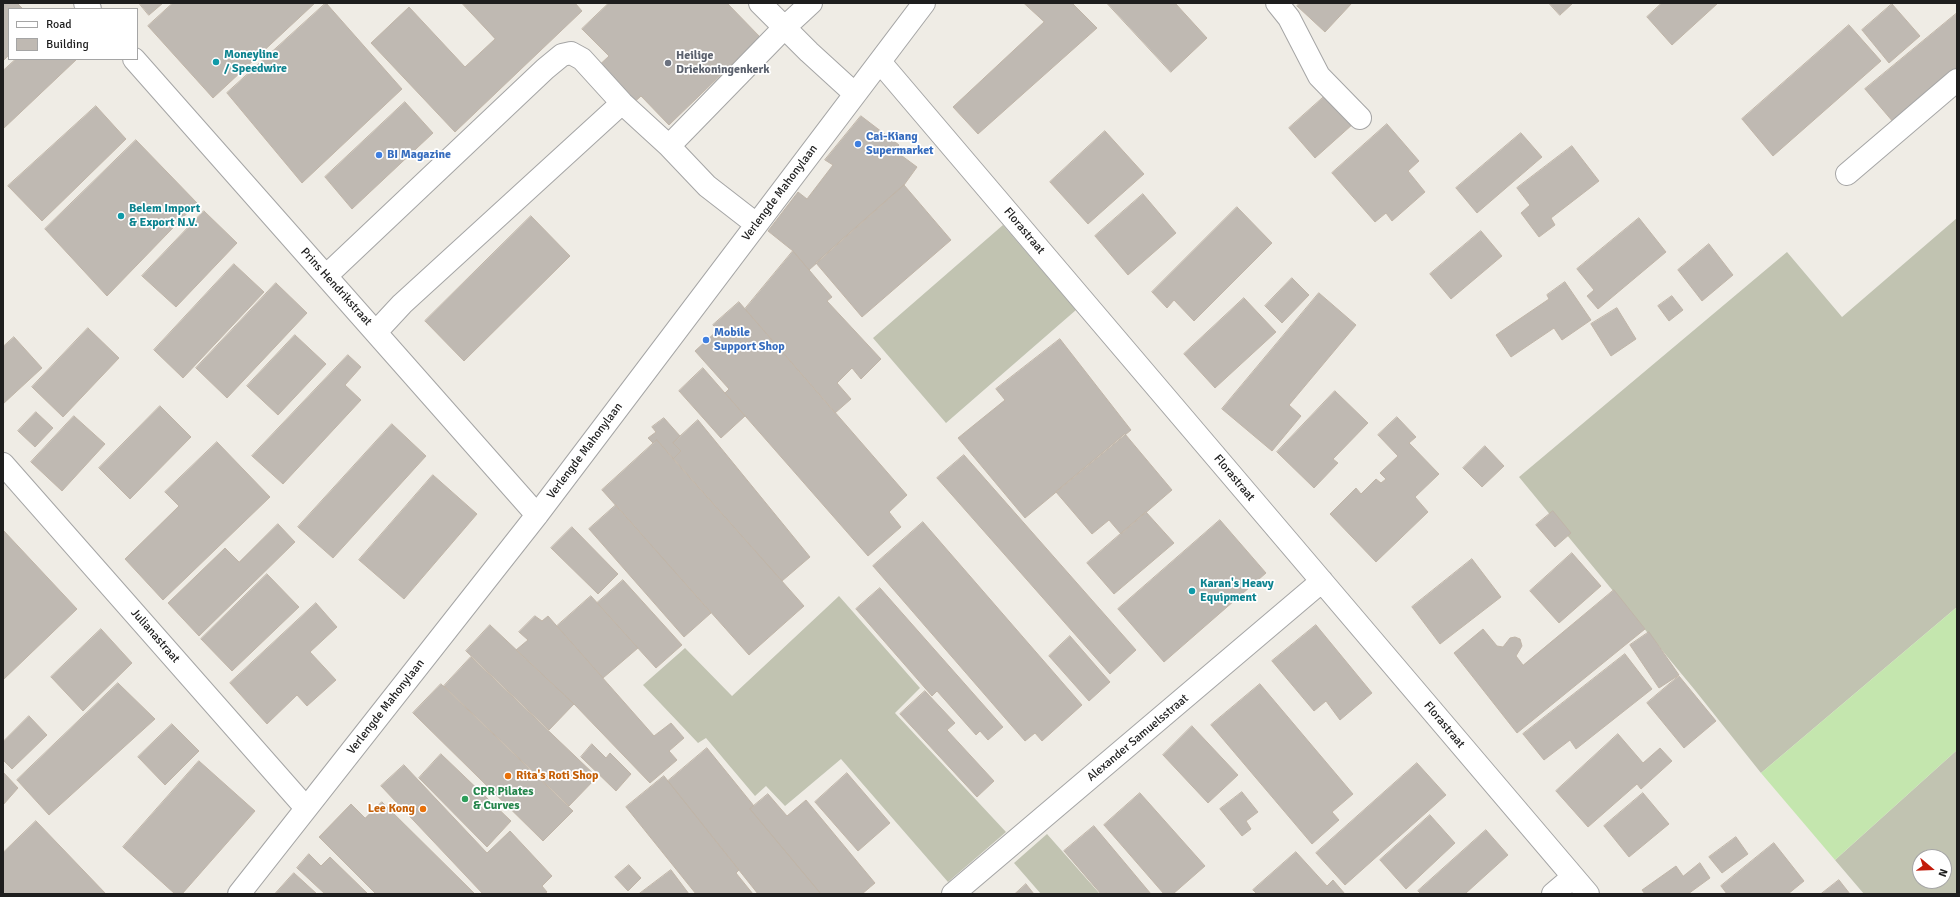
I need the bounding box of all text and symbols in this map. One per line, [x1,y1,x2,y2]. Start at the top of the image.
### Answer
legend [8,8,138,60]
text: Road [46,17,72,32]
text: Building [46,37,89,52]
place label: Moneyline / Speedwire [224,48,287,76]
place label: Heilige Driekoningenkerk [676,49,770,77]
marker: Moneyline / Speedwire [211,57,221,67]
marker: Heilige Driekoningenkerk [663,58,673,68]
place label: Cai-Kiang Supermarket [866,130,934,158]
marker: Cai-Kiang Supermarket [853,139,863,149]
street label: Verlengde Mahonylaan [739,142,821,244]
place label: BI Magazine [387,148,451,162]
marker: BI Magazine [374,150,384,160]
place label: Belem Import & Export N.V. [129,202,200,230]
street label: Florastraat [1000,205,1048,257]
marker: Belem Import & Export N.V. [116,211,126,221]
street label: Prins Hendrikstraat [297,245,375,329]
place label: Mobile Support Shop [714,326,785,354]
marker: Mobile Support Shop [701,335,711,345]
street label: Verlengde Mahonylaan [544,400,626,502]
street label: Florastraat [1210,452,1258,504]
place label: Karan's Heavy Equipment [1200,577,1274,605]
marker: Karan's Heavy Equipment [1187,586,1197,596]
street label: Julianastraat [127,606,183,666]
street label: Verlengde Mahonylaan [344,657,428,757]
street label: Alexander Samuelsstraat [1084,691,1192,785]
street label: Florastraat [1420,699,1468,751]
place label: Rita's Roti Shop [516,769,598,783]
marker: Rita's Roti Shop [503,771,513,781]
place label: CPR Pilates & Curves [473,785,534,813]
marker: CPR Pilates & Curves [460,794,470,804]
place label: Lee Kong [368,802,415,816]
marker: Lee Kong [418,804,428,814]
north arrow [1912,849,1952,889]
text: N [1935,867,1950,878]

